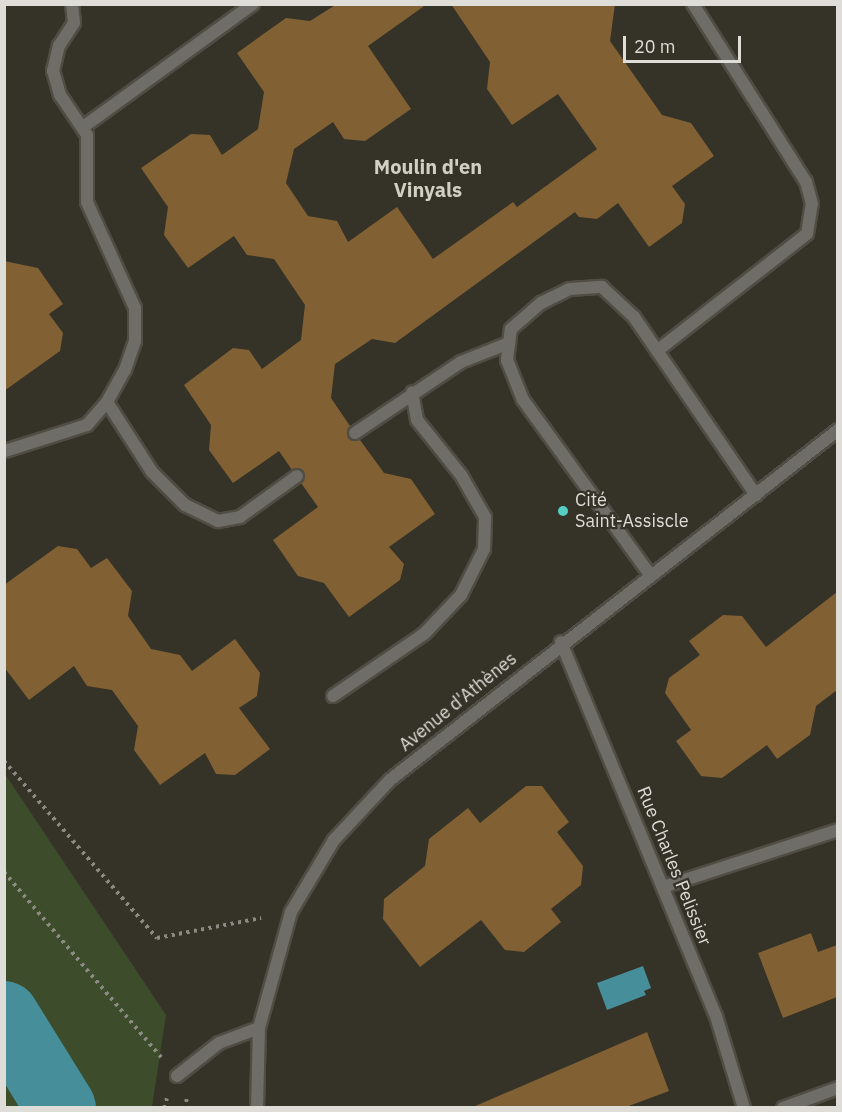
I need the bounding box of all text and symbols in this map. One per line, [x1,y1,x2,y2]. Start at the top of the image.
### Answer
scale bar [626,24,744,62]
text: 20 m [634,35,676,58]
district label: Moulin d'en Vinyals [374,154,482,201]
place label: Cité Saint-Assiscle [575,490,689,532]
marker: Cité Saint-Assiscle [556,504,570,518]
street label: Avenue d'Athènes [395,648,521,756]
street label: Rue Charles Pelissier [632,783,716,949]

